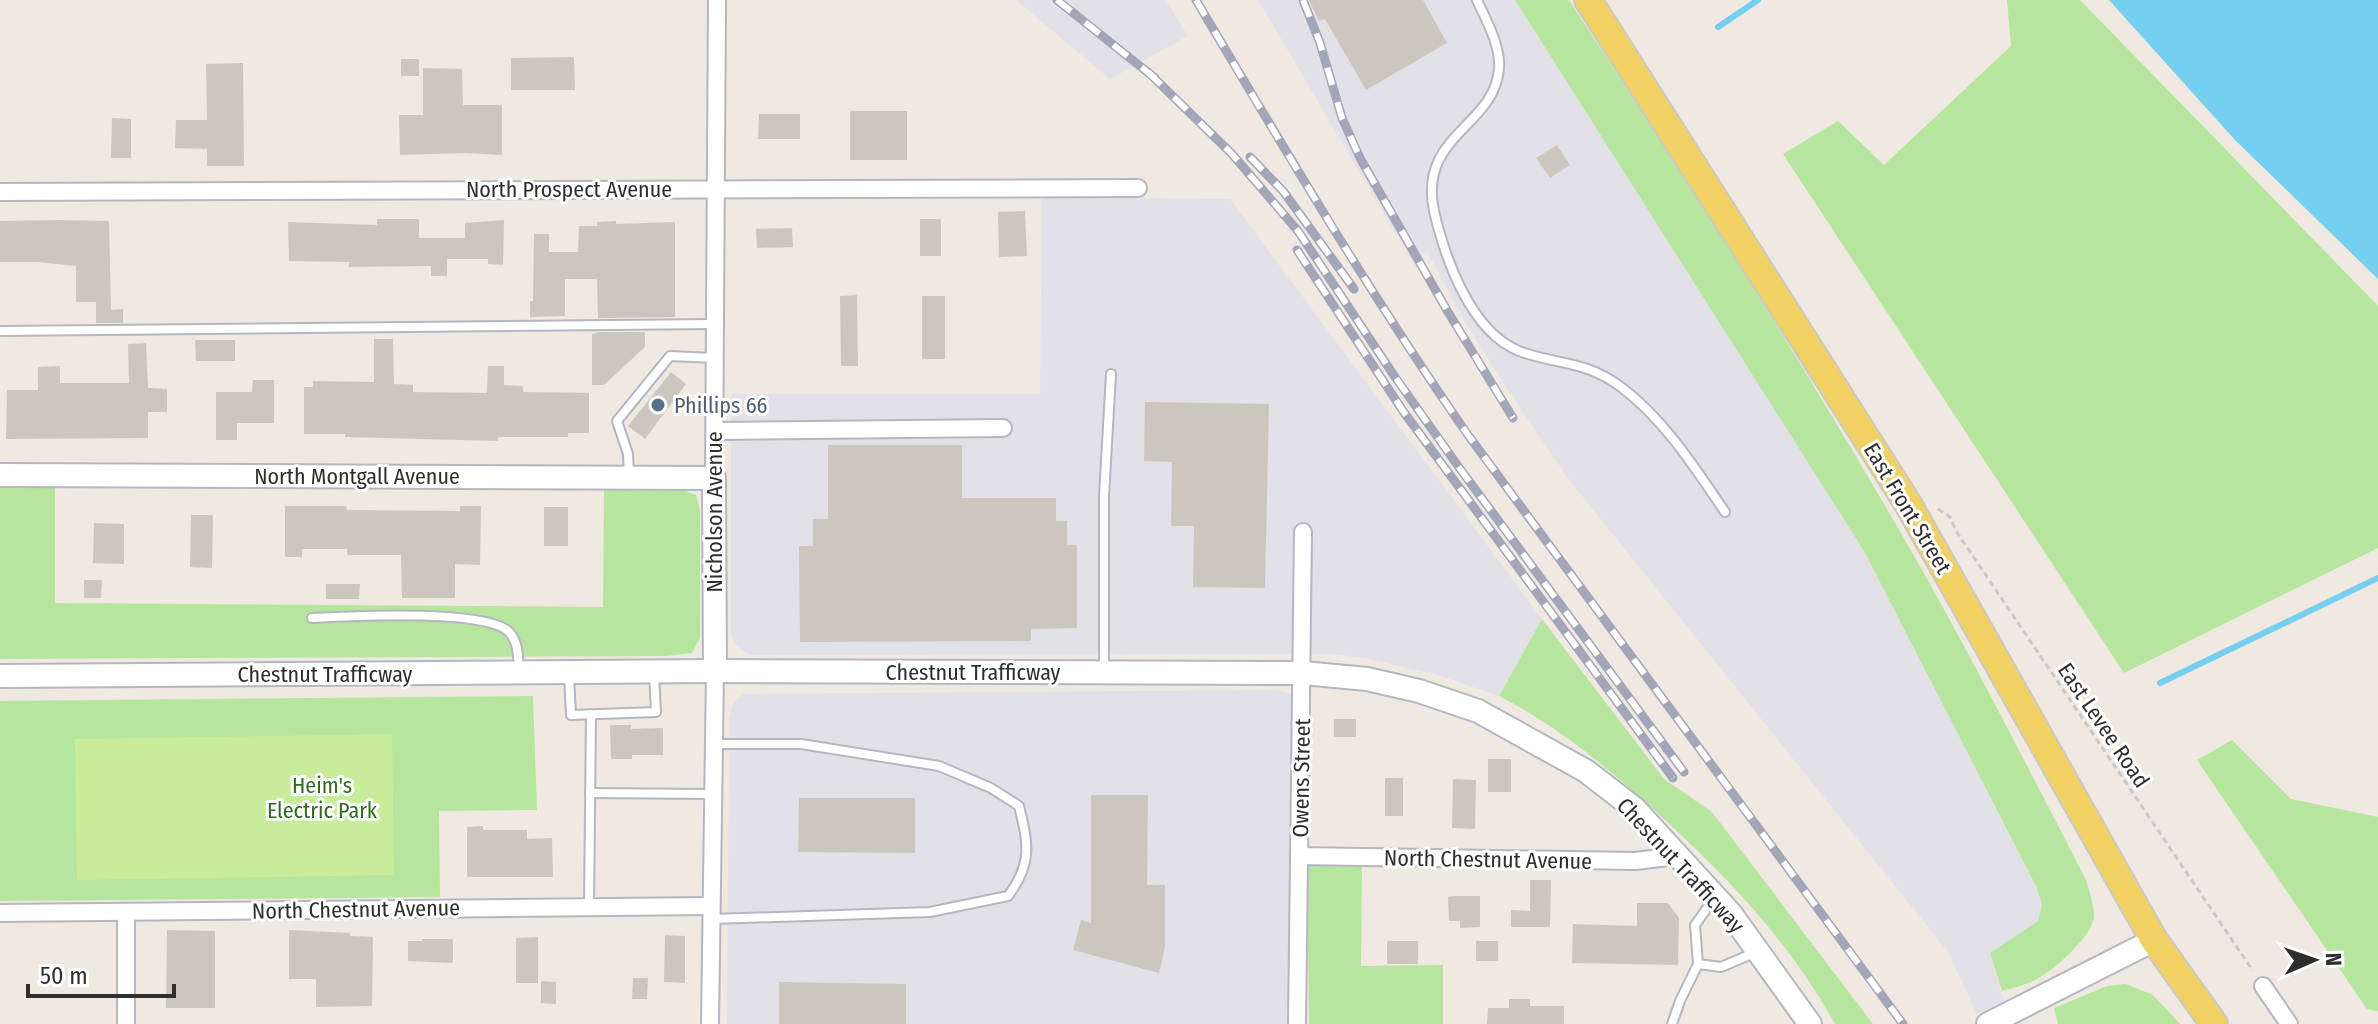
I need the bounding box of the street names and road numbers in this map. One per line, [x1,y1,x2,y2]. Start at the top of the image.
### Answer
street label: North Prospect Avenue [466,176,672,203]
street label: Nicholson Avenue [701,431,728,593]
street label: East Front Street [1858,438,1958,579]
street label: North Montgall Avenue [254,463,460,490]
street label: East Levee Road [2052,658,2155,793]
street label: Chestnut Trafficway [886,659,1061,686]
street label: Chestnut Trafficway [238,661,413,688]
street label: Owens Street [1287,717,1316,838]
street label: Chestnut Trafficway [1611,792,1750,939]
street label: North Chestnut Avenue [1384,844,1592,875]
street label: North Chestnut Avenue [252,894,460,925]

